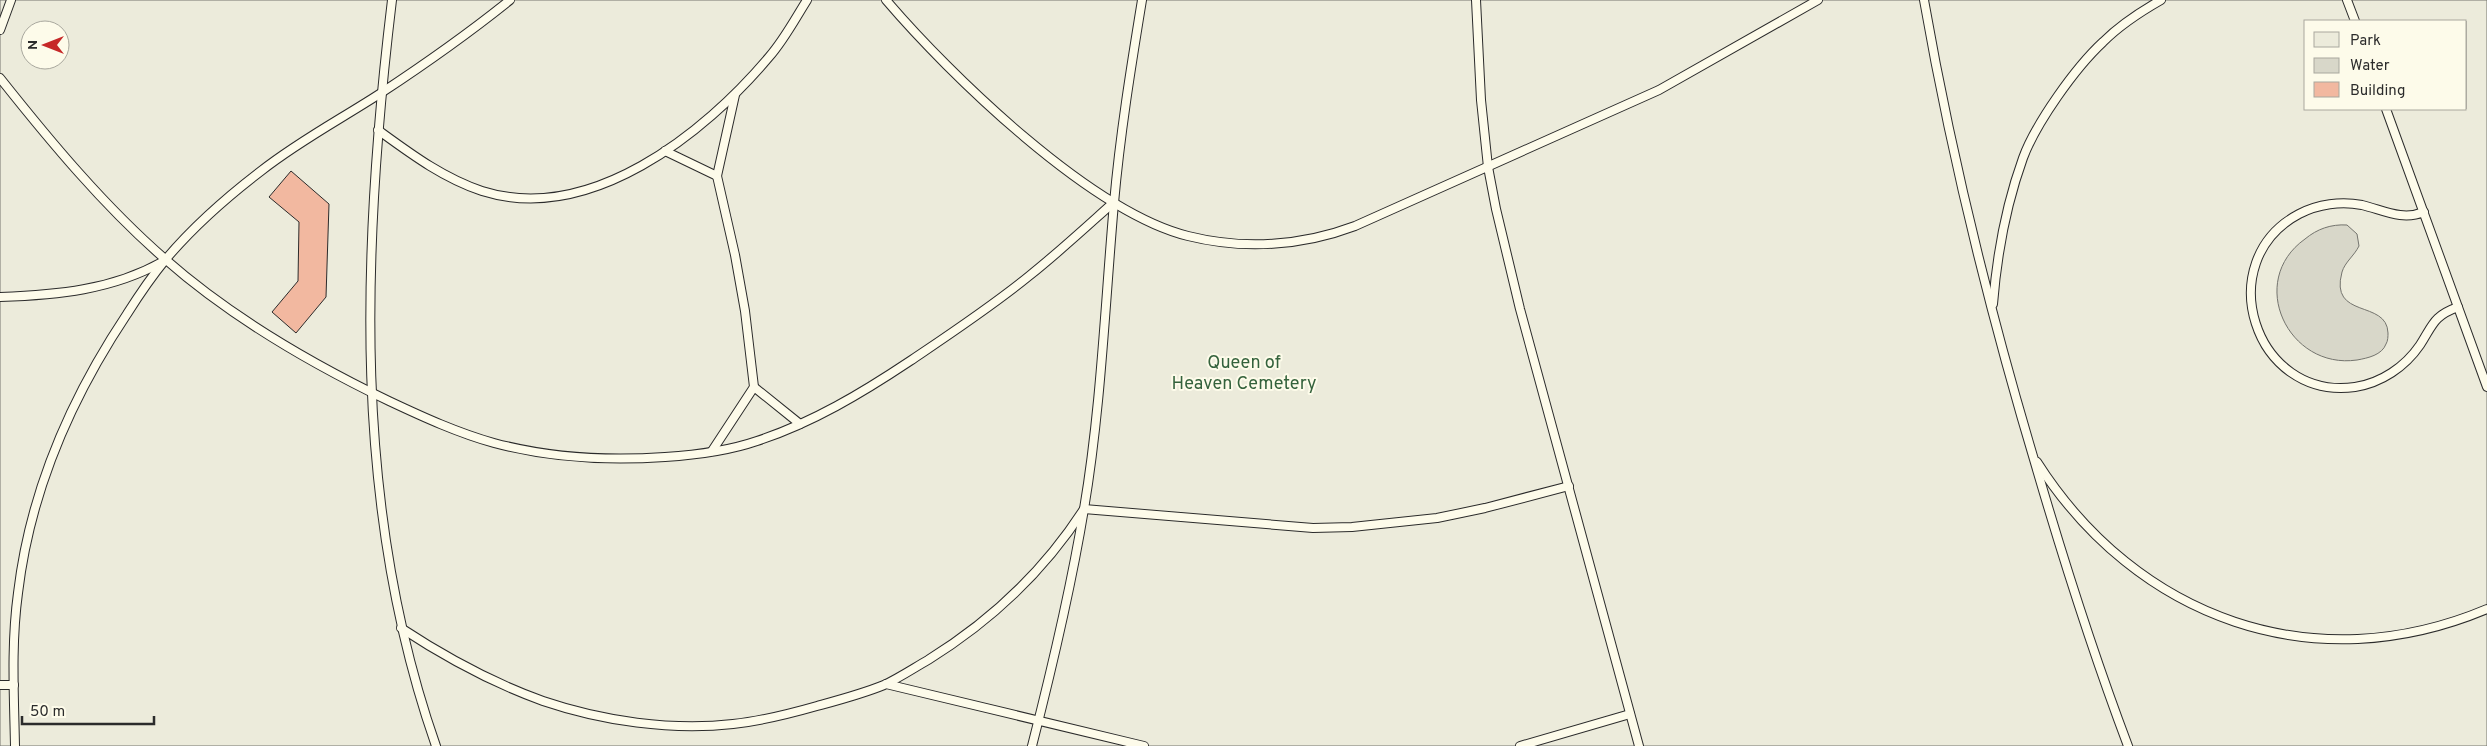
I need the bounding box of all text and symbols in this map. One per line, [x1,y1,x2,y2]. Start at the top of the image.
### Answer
north arrow [20,20,70,70]
legend [2304,20,2467,110]
text: Park [2350,32,2381,51]
text: N [25,40,42,50]
text: Water [2350,57,2390,76]
text: Building [2350,82,2405,101]
park label: Queen of Heaven Cemetery [1172,352,1316,396]
scale bar [22,694,155,726]
text: 50 m [30,703,65,722]

